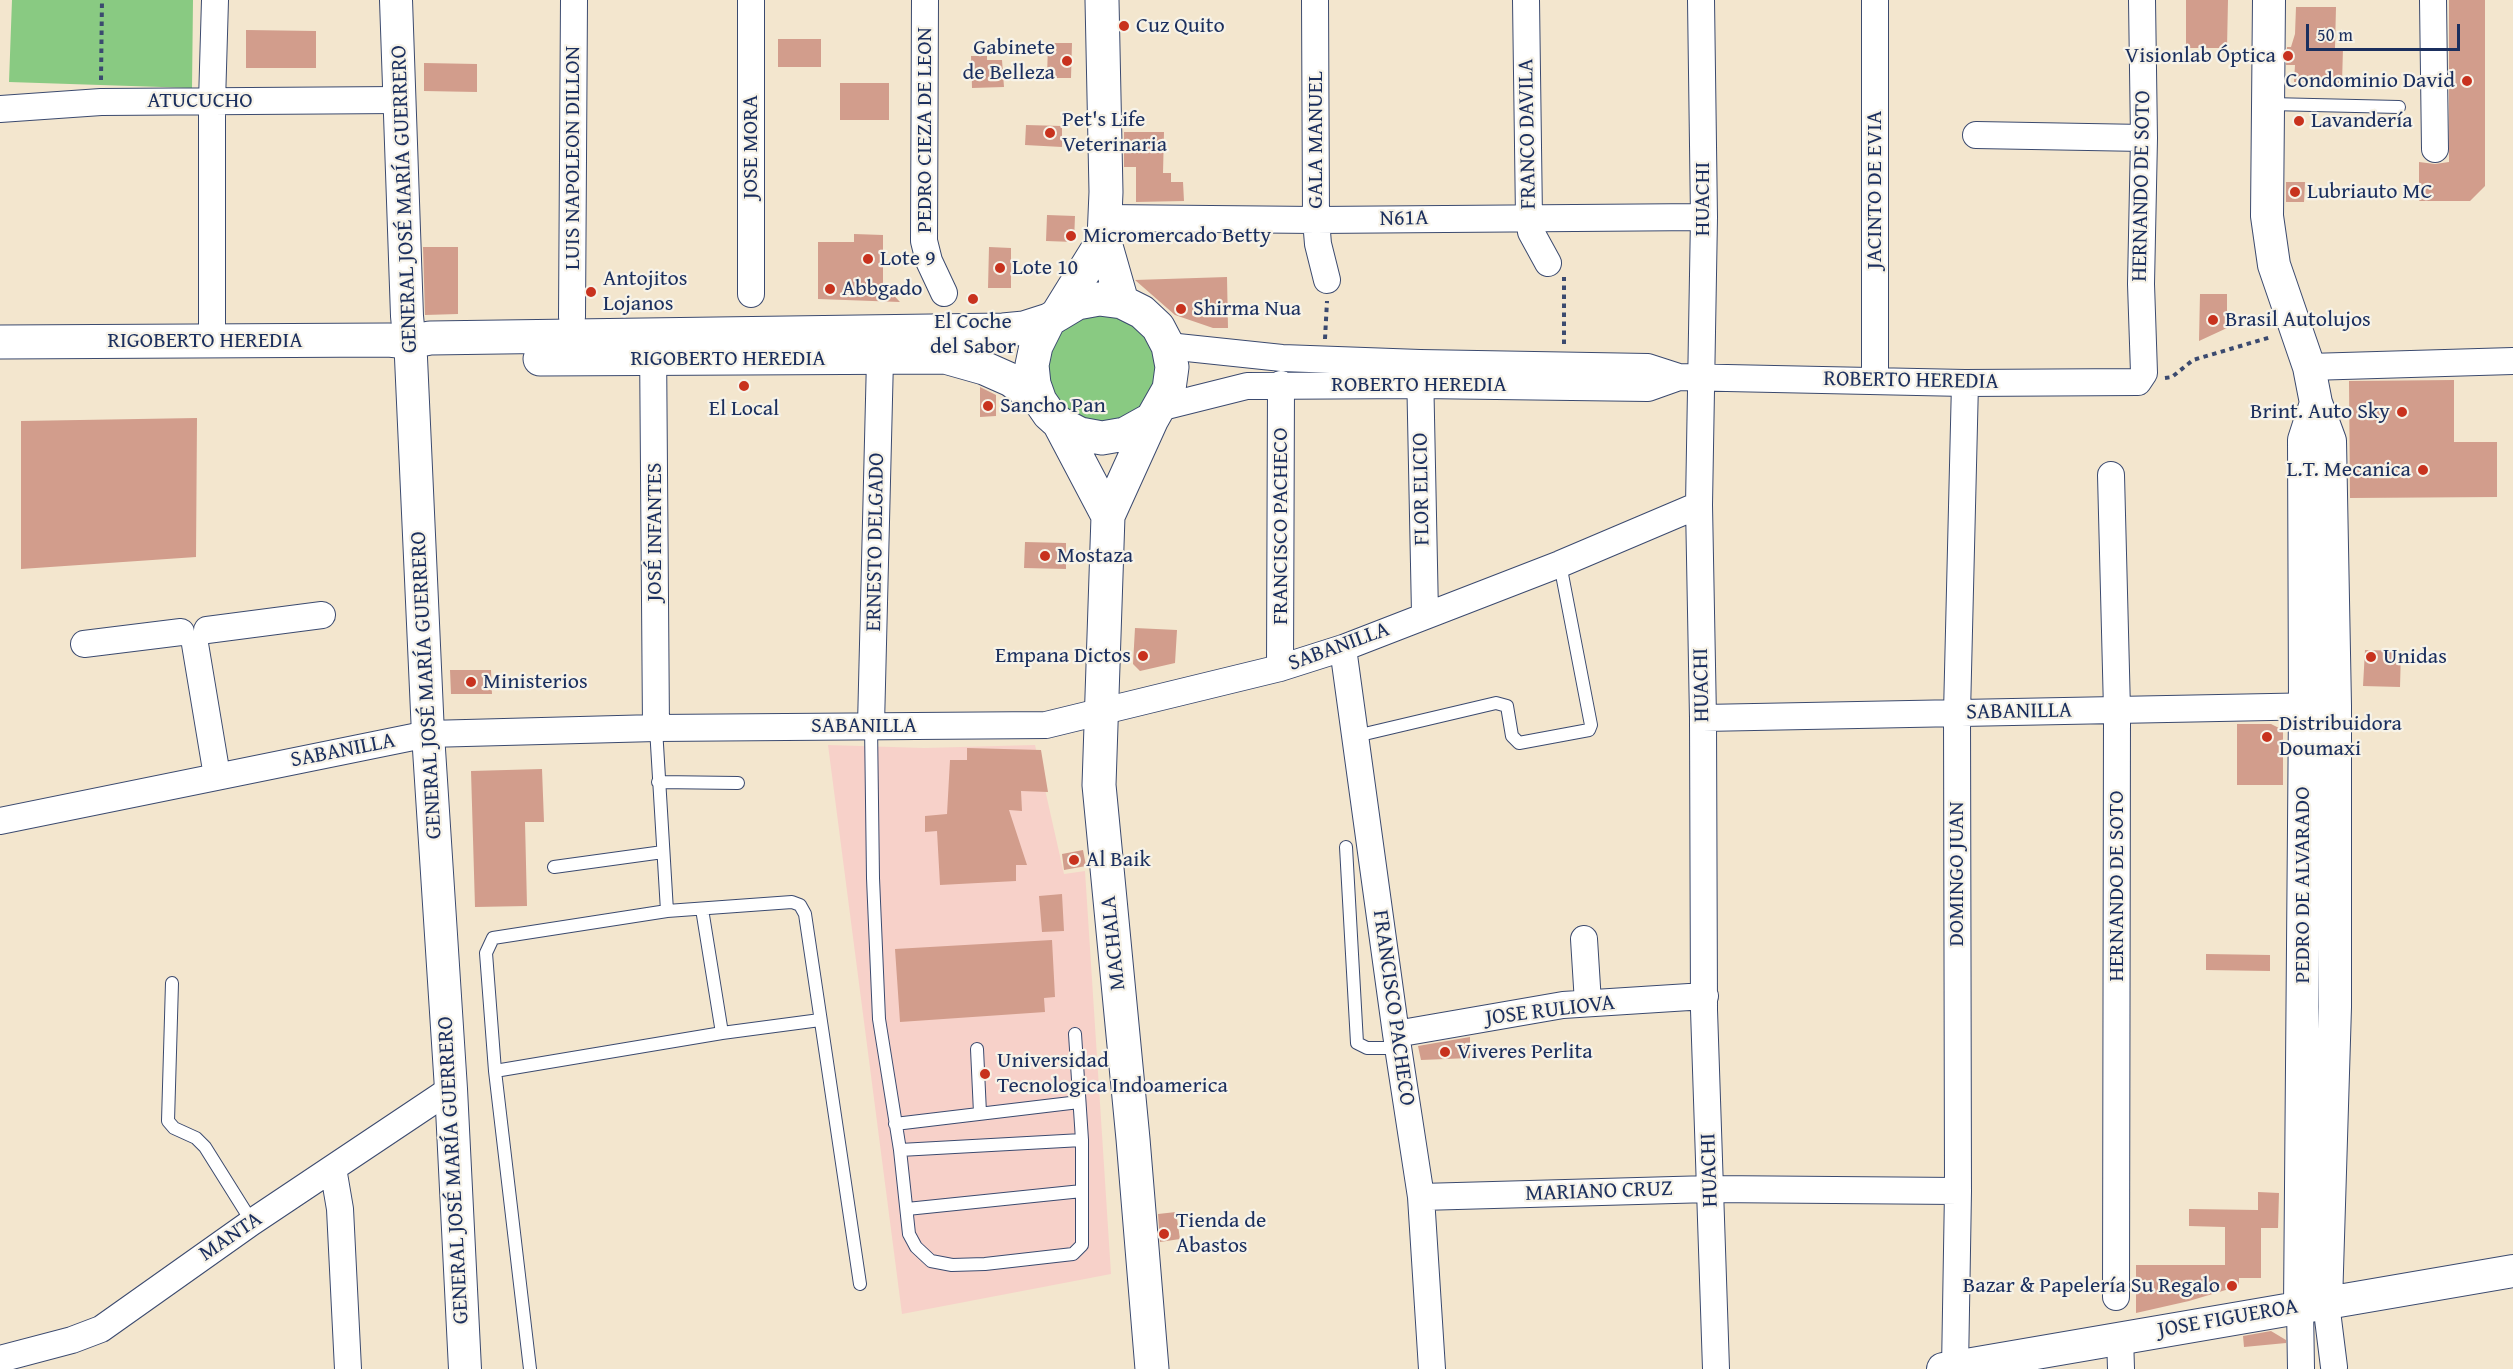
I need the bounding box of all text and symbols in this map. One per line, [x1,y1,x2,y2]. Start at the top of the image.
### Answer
scale bar [2309,12,2464,50]
place label: Cuz Quito [1136,13,1225,39]
marker: Cuz Quito [1117,19,1131,33]
text: 50 m [2317,21,2353,48]
street label: PEDRO CIEZA DE LEON [912,27,938,233]
place label: Gabinete de Belleza [963,35,1055,86]
place label: Visionlab Óptica [2125,43,2276,69]
street label: GENERAL JOSÉ MARÍA GUERRERO [386,45,424,353]
street label: LUIS NAPOLEON DILLON [560,46,586,270]
marker: Visionlab Óptica [2281,49,2295,63]
marker: Gabinete de Belleza [1060,54,1074,68]
street label: FRANCO DAVILA [1513,58,1543,210]
place label: Condominio David [2285,68,2455,94]
street label: GALA MANUEL [1303,71,1329,209]
marker: Condominio David [2460,74,2474,88]
street label: ATUCUCHO [147,88,253,114]
street label: HERNANDO DE SOTO [2127,90,2157,282]
street label: JOSE MORA [738,95,764,199]
place label: Pet's Life Veterinaria [1062,107,1167,158]
place label: Lavandería [2311,108,2413,134]
street label: JACINTO DE EVIA [1862,111,1888,269]
marker: Lavandería [2292,114,2306,128]
marker: Pet's Life Veterinaria [1043,126,1057,140]
street label: HUACHI [1690,162,1716,236]
place label: Lubriauto MC [2307,179,2432,205]
marker: Lubriauto MC [2288,185,2302,199]
street label: N61A [1379,205,1429,233]
place label: Micromercado Betty [1083,223,1271,249]
marker: Micromercado Betty [1064,229,1078,243]
place label: Lote 9 [880,246,935,272]
marker: Lote 9 [861,252,875,266]
place label: Lote 10 [1012,255,1078,281]
marker: Lote 10 [993,261,1007,275]
place label: Antojitos Lojanos [603,266,687,318]
place label: Abbgado [842,276,922,302]
marker: Abbgado [823,282,837,296]
marker: Antojitos Lojanos [584,285,598,299]
marker: El Coche del Sabor [966,292,980,306]
place label: Shirma Nua [1193,296,1301,322]
marker: Shirma Nua [1174,302,1188,316]
place label: Brasil Autolujos [2225,307,2371,333]
place label: El Coche del Sabor [930,309,1016,360]
marker: Brasil Autolujos [2206,313,2220,327]
street label: RIGOBERTO HEREDIA [107,328,303,354]
street label: RIGOBERTO HEREDIA [630,346,826,372]
street label: ROBERTO HEREDIA [1823,366,1999,396]
street label: ROBERTO HEREDIA [1331,372,1507,398]
marker: El Local [737,379,751,393]
place label: Sancho Pan [1000,393,1106,419]
place label: El Local [709,396,779,422]
marker: Sancho Pan [981,399,995,413]
place label: Brint. Auto Sky [2250,399,2390,425]
marker: Brint. Auto Sky [2395,405,2409,419]
street label: FRANCISCO PACHECO [1268,427,1294,625]
street label: FLOR ELICIO [1408,432,1436,546]
street label: ERNESTO DELGADO [861,452,891,632]
place label: L.T. Mecanica [2287,457,2411,483]
street label: JOSÉ INFANTES [642,462,668,602]
marker: L.T. Mecanica [2416,463,2430,477]
street label: GENERAL JOSÉ MARÍA GUERRERO [406,530,448,840]
place label: Mostaza [1057,543,1133,569]
marker: Mostaza [1038,549,1052,563]
street label: SABANILLA [1285,616,1393,678]
place label: Empana Dictos [995,643,1131,669]
place label: Unidas [2383,644,2447,670]
street label: HUACHI [1688,648,1716,722]
marker: Empana Dictos [1136,649,1150,663]
marker: Unidas [2364,650,2378,664]
place label: Ministerios [483,669,588,695]
marker: Ministerios [464,675,478,689]
street label: SABANILLA [1966,698,2072,726]
place label: Distribuidora Doumaxi [2279,711,2402,762]
street label: SABANILLA [811,713,917,739]
street label: SABANILLA [289,728,397,774]
marker: Distribuidora Doumaxi [2260,730,2274,744]
street label: PEDRO DE ALVARADO [2290,787,2316,983]
street label: HERNANDO DE SOTO [2104,790,2130,982]
street label: DOMINGO JUAN [1944,801,1970,947]
place label: Al Baik [1086,847,1151,873]
marker: Al Baik [1067,853,1081,867]
street label: MACHALA [1096,894,1132,992]
street label: FRANCISCO PACHECO [1366,908,1420,1108]
street label: JOSE RULIOVA [1484,990,1616,1032]
street label: GENERAL JOSÉ MARÍA GUERRERO [433,1015,475,1325]
place label: Viveres Perlita [1457,1039,1593,1065]
marker: Viveres Perlita [1438,1045,1452,1059]
place label: Universidad Tecnologica Indoamerica [997,1048,1228,1100]
marker: Universidad Tecnologica Indoamerica [978,1067,992,1081]
street label: HUACHI [1696,1132,1724,1208]
street label: MARIANO CRUZ [1525,1176,1673,1208]
street label: MANTA [195,1206,267,1268]
place label: Tienda de Abastos [1176,1208,1266,1260]
marker: Tienda de Abastos [1157,1227,1171,1241]
place label: Bazar & Papelería Su Regalo [1963,1273,2220,1299]
marker: Bazar & Papelería Su Regalo [2225,1279,2239,1293]
street label: JOSE FIGUEROA [2156,1294,2300,1344]

